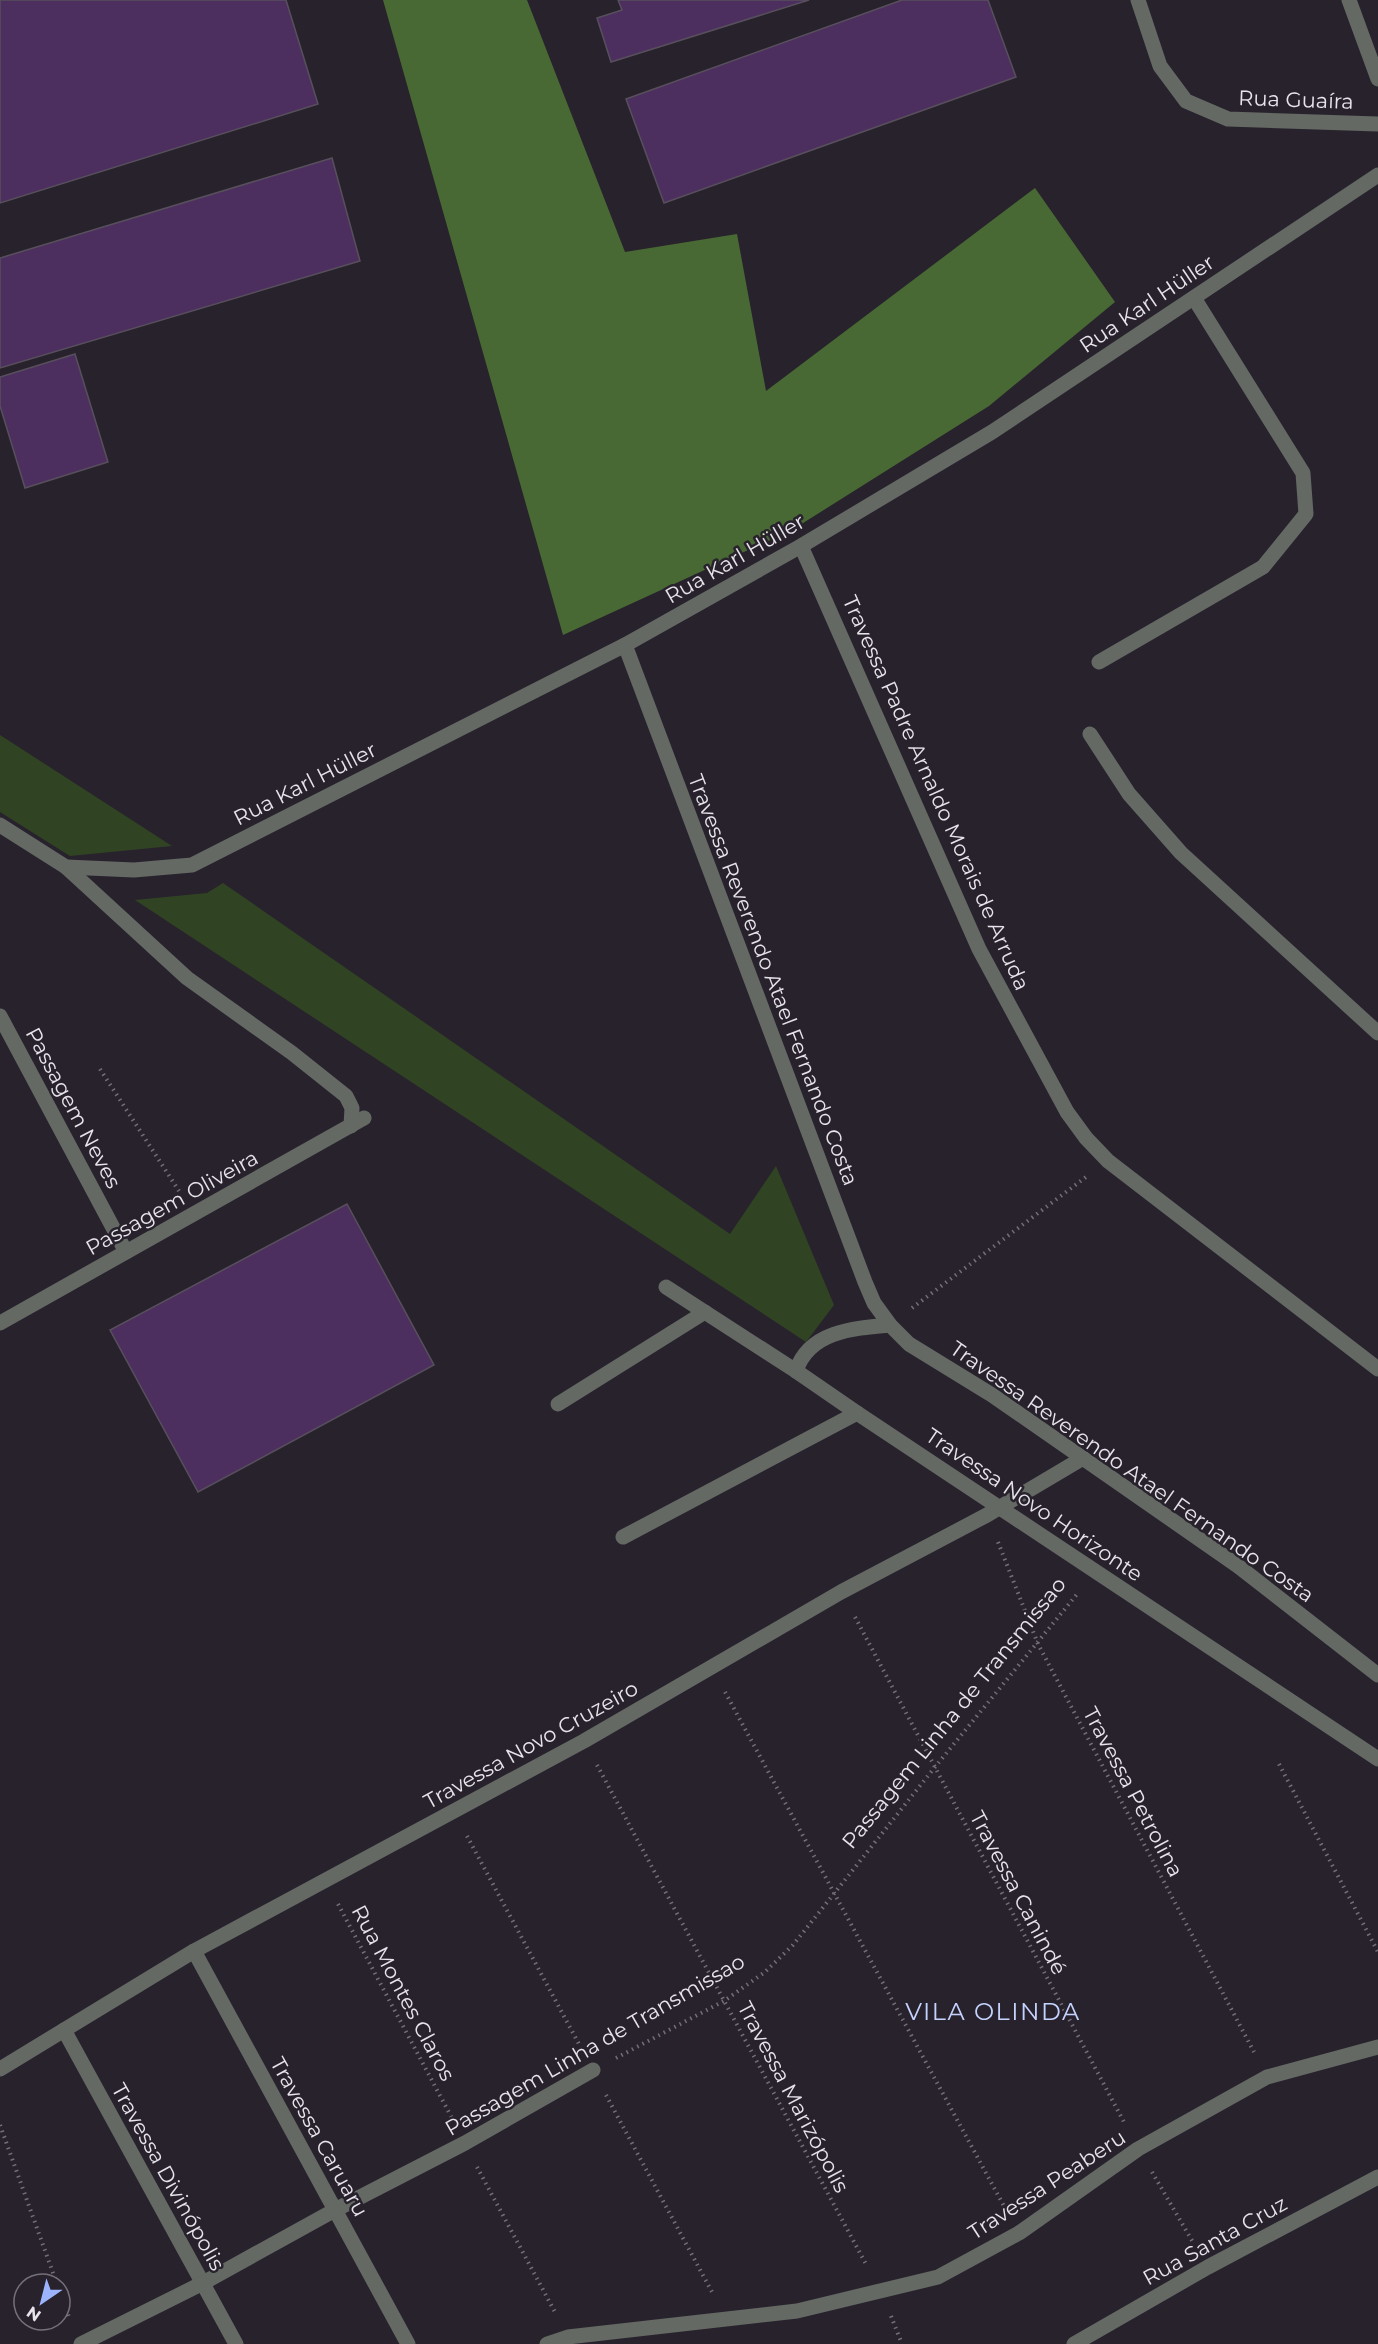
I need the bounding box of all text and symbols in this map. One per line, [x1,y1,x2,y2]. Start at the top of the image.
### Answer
street label: Rua Guaíra [1238,85,1354,114]
street label: Rua Karl Hüller [1075,249,1219,358]
street label: Rua Karl Hüller [660,508,809,609]
street label: Travessa Padre Arnaldo Morais de Arruda [838,592,1035,994]
street label: Rua Karl Hüller [229,737,380,830]
street label: Travessa Reverendo Atael Fernando Costa [683,771,864,1189]
street label: Passagem Neves [21,1023,126,1192]
street label: Passagem Oliveira [81,1145,262,1260]
street label: Travessa Reverendo Atael Fernando Costa [946,1336,1319,1607]
street label: Travessa Novo Horizonte [921,1423,1147,1587]
street label: Passagem Linha de Transmissao [836,1572,1071,1853]
street label: Travessa Novo Cruzeiro [419,1675,642,1814]
street label: Travessa Petrolina [1078,1703,1189,1881]
street label: Travessa Canindé [965,1807,1072,1979]
street label: Rua Montes Claros [346,1901,460,2085]
street label: Passagem Linha de Transmissao [441,1948,749,2141]
street label: Travessa Marizópolis [732,1997,854,2197]
district label: VILA OLINDA [905,1997,1081,2026]
street label: Travessa Caruaru [265,2053,374,2221]
street label: Travessa Divinópolis [107,2079,230,2275]
street label: Travessa Peaberu [963,2124,1130,2245]
street label: Rua Santa Cruz [1138,2191,1291,2290]
north arrow [12,2272,72,2332]
text: N [23,2302,44,2325]

